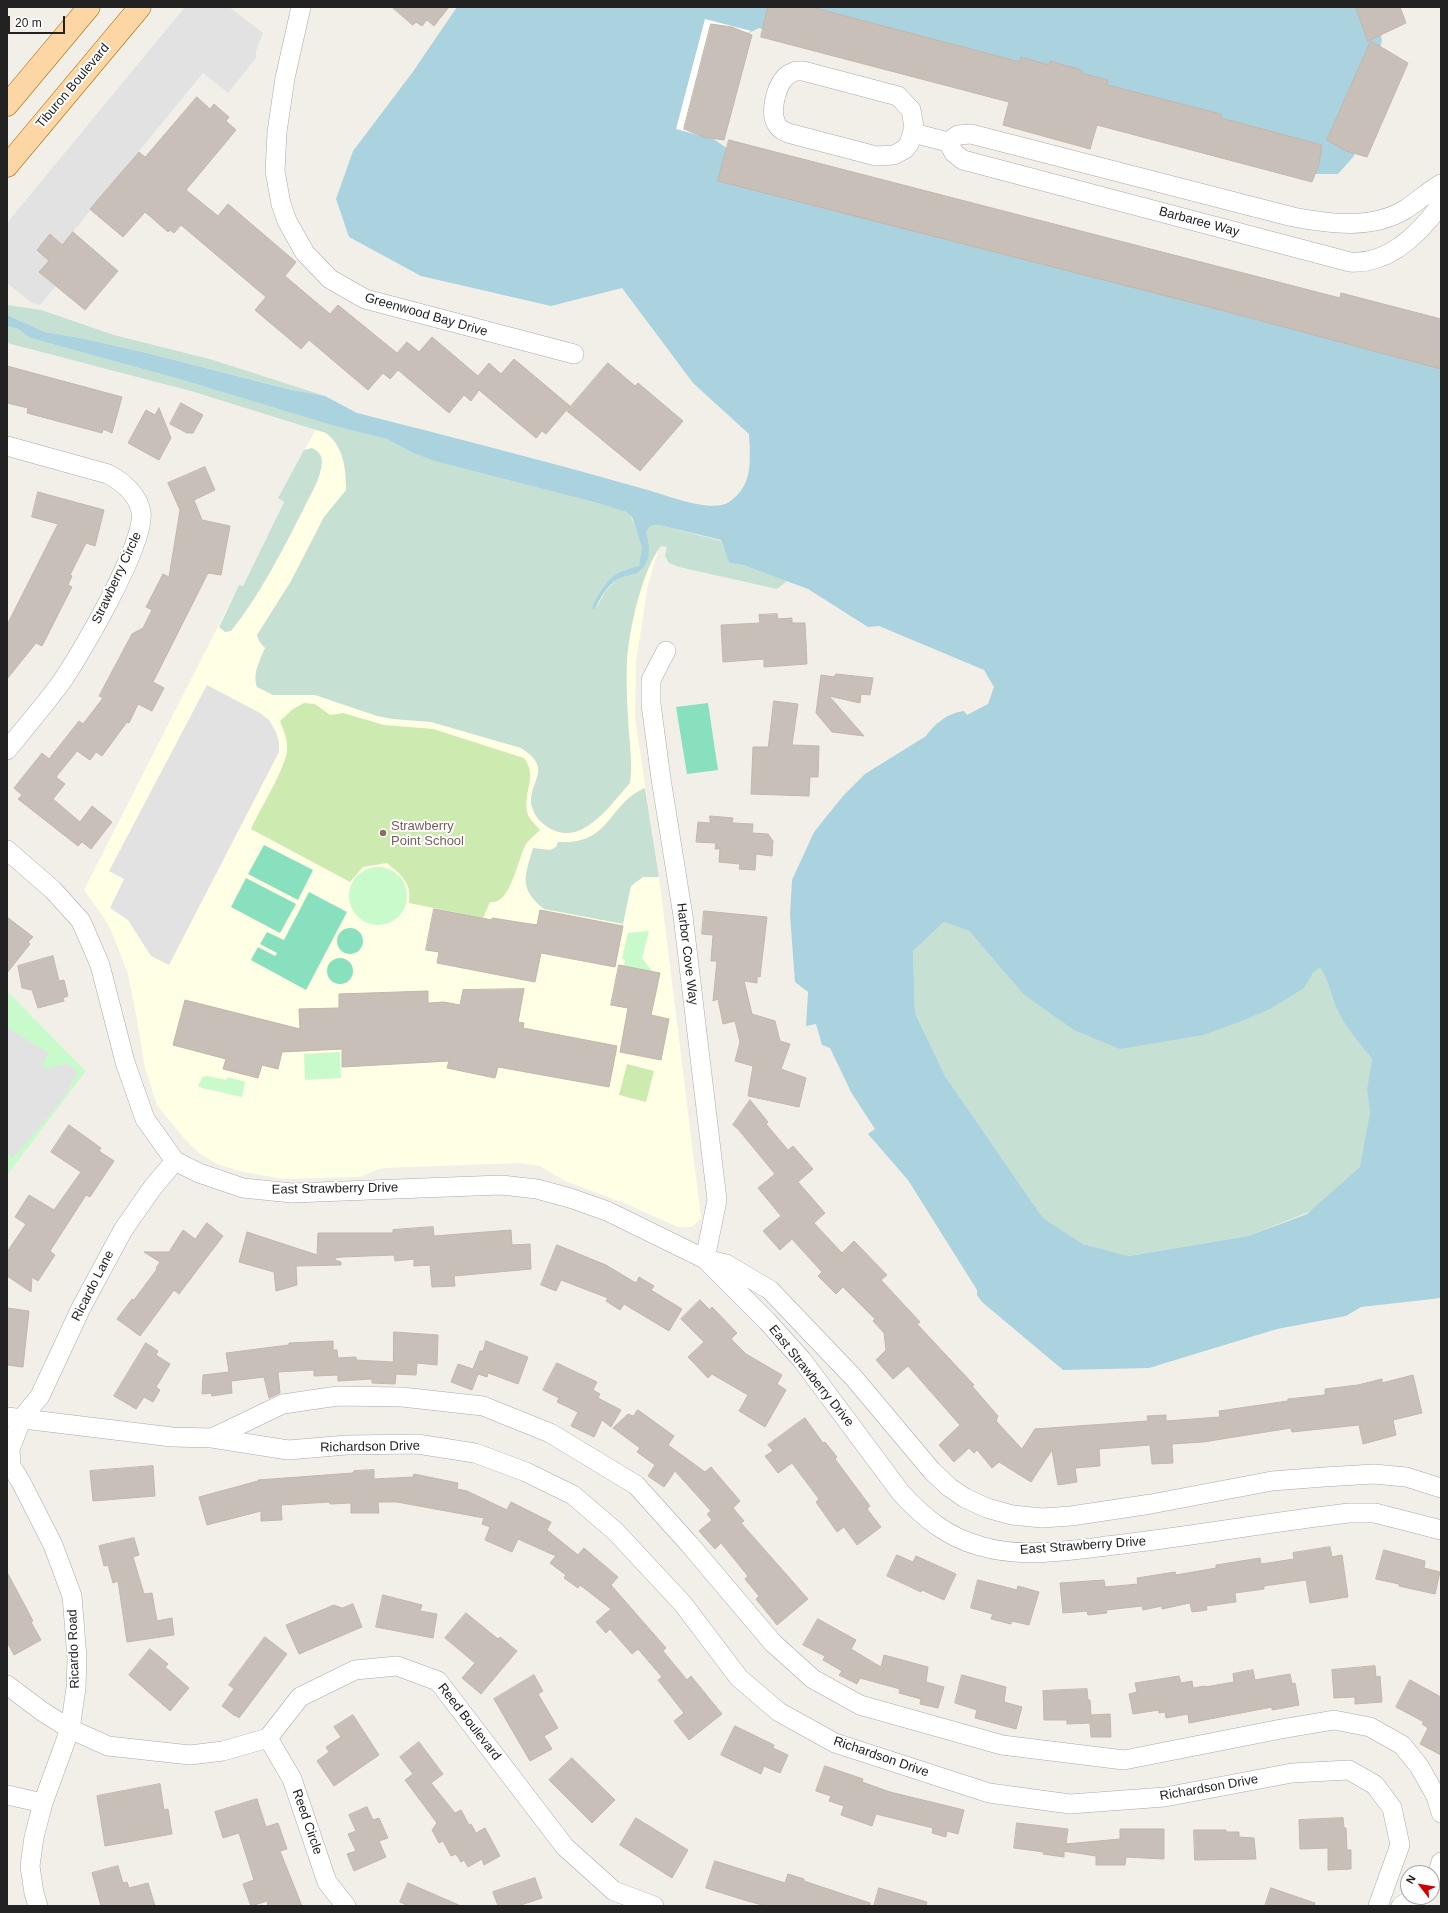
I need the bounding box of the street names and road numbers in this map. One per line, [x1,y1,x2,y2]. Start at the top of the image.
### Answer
street label: Tiburon Boulevard [33,40,113,132]
street label: Barbaree Way [1157,204,1241,240]
street label: Greenwood Bay Drive [363,290,489,340]
street label: Strawberry Circle [89,530,145,626]
street label: Harbor Cove Way [673,902,701,1006]
street label: East Strawberry Drive [272,1180,398,1198]
street label: Ricardo Lane [68,1248,118,1324]
street label: East Strawberry Drive [765,1322,857,1430]
street label: Richardson Drive [320,1438,420,1456]
street label: East Strawberry Drive [1019,1534,1147,1558]
street label: Ricardo Road [65,1609,83,1689]
street label: Reed Boulevard [434,1680,504,1764]
street label: Richardson Drive [831,1733,931,1781]
street label: Richardson Drive [1159,1772,1259,1804]
street label: Reed Circle [289,1787,325,1857]

